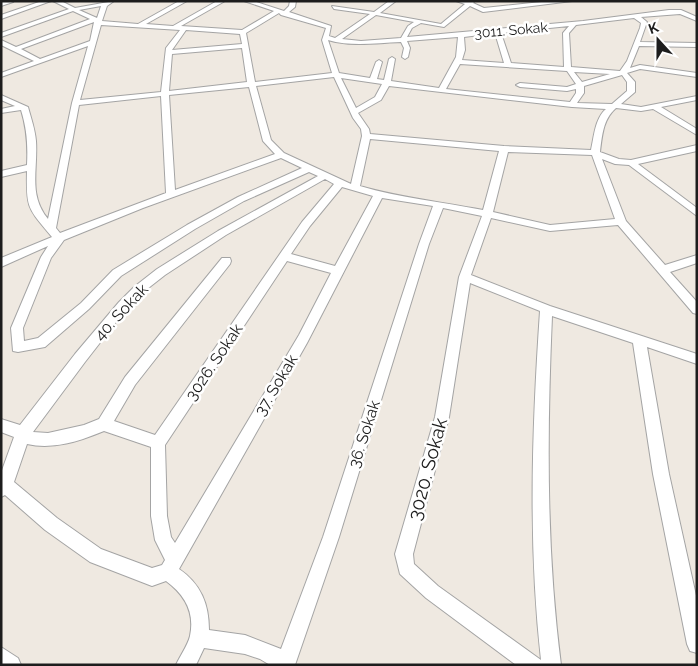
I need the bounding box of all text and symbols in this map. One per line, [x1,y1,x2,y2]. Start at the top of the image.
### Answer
north arrow [633,15,683,65]
text: K [646,18,661,37]
street label: 3011. Sokak [474,19,549,41]
street label: 40. Sokak [90,279,152,344]
street label: 3026. Sokak [181,320,247,404]
street label: 37. Sokak [250,351,302,419]
street label: 36. Sokak [344,397,384,470]
street label: 3020. Sokak [403,415,451,523]

